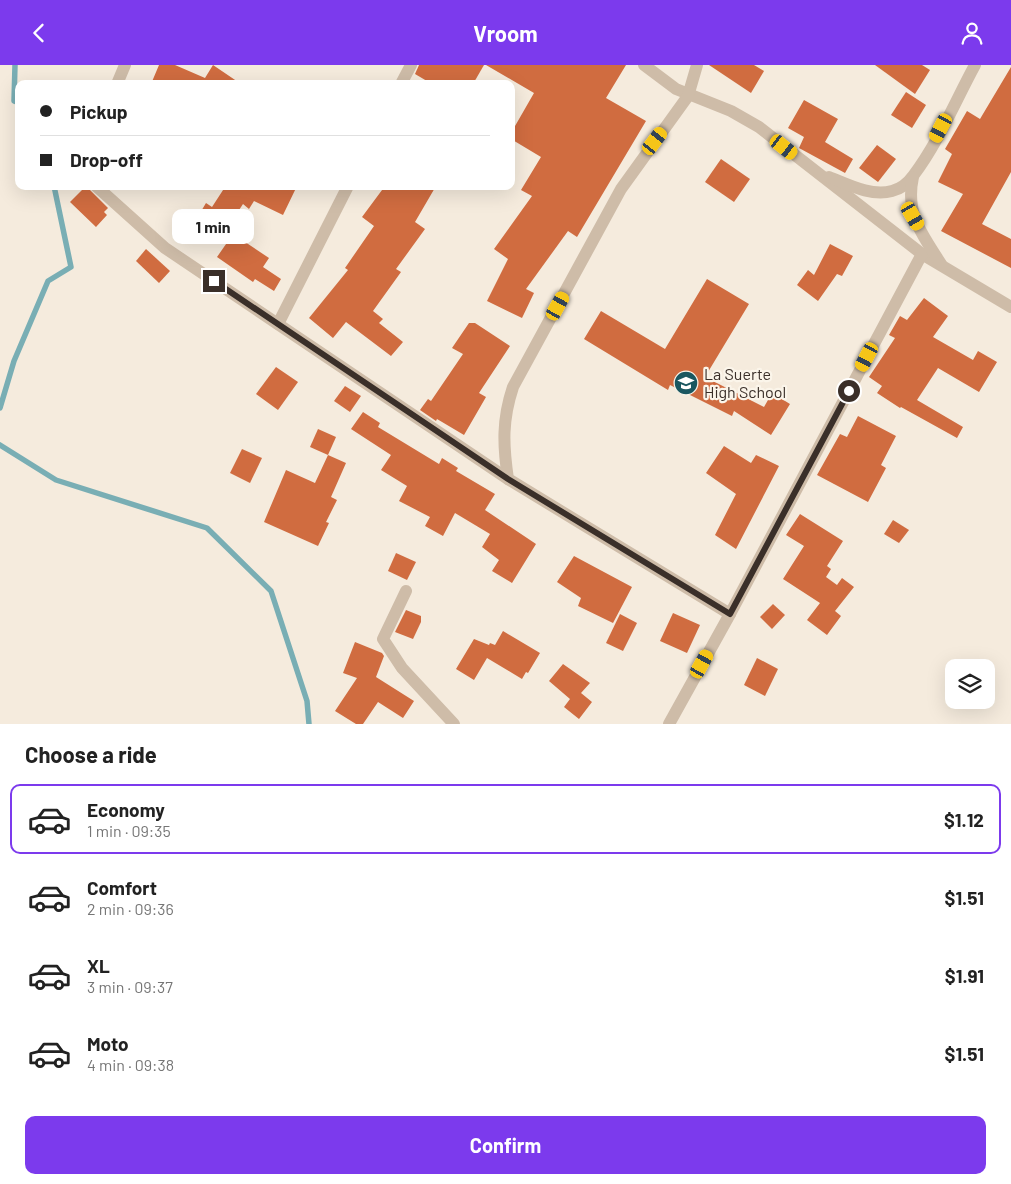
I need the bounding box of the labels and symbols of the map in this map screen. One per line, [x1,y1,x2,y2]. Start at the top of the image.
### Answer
car [927,111,954,145]
car [639,125,670,157]
car [767,132,800,162]
car [899,199,926,233]
callout: 1 min [173,209,255,243]
route end [203,270,225,292]
car [544,289,571,323]
car [853,340,880,374]
place label: La Suerte High School [704,364,786,401]
school or university icon: La Suerte High School [673,370,699,396]
route start [838,380,860,402]
car [688,647,715,681]

